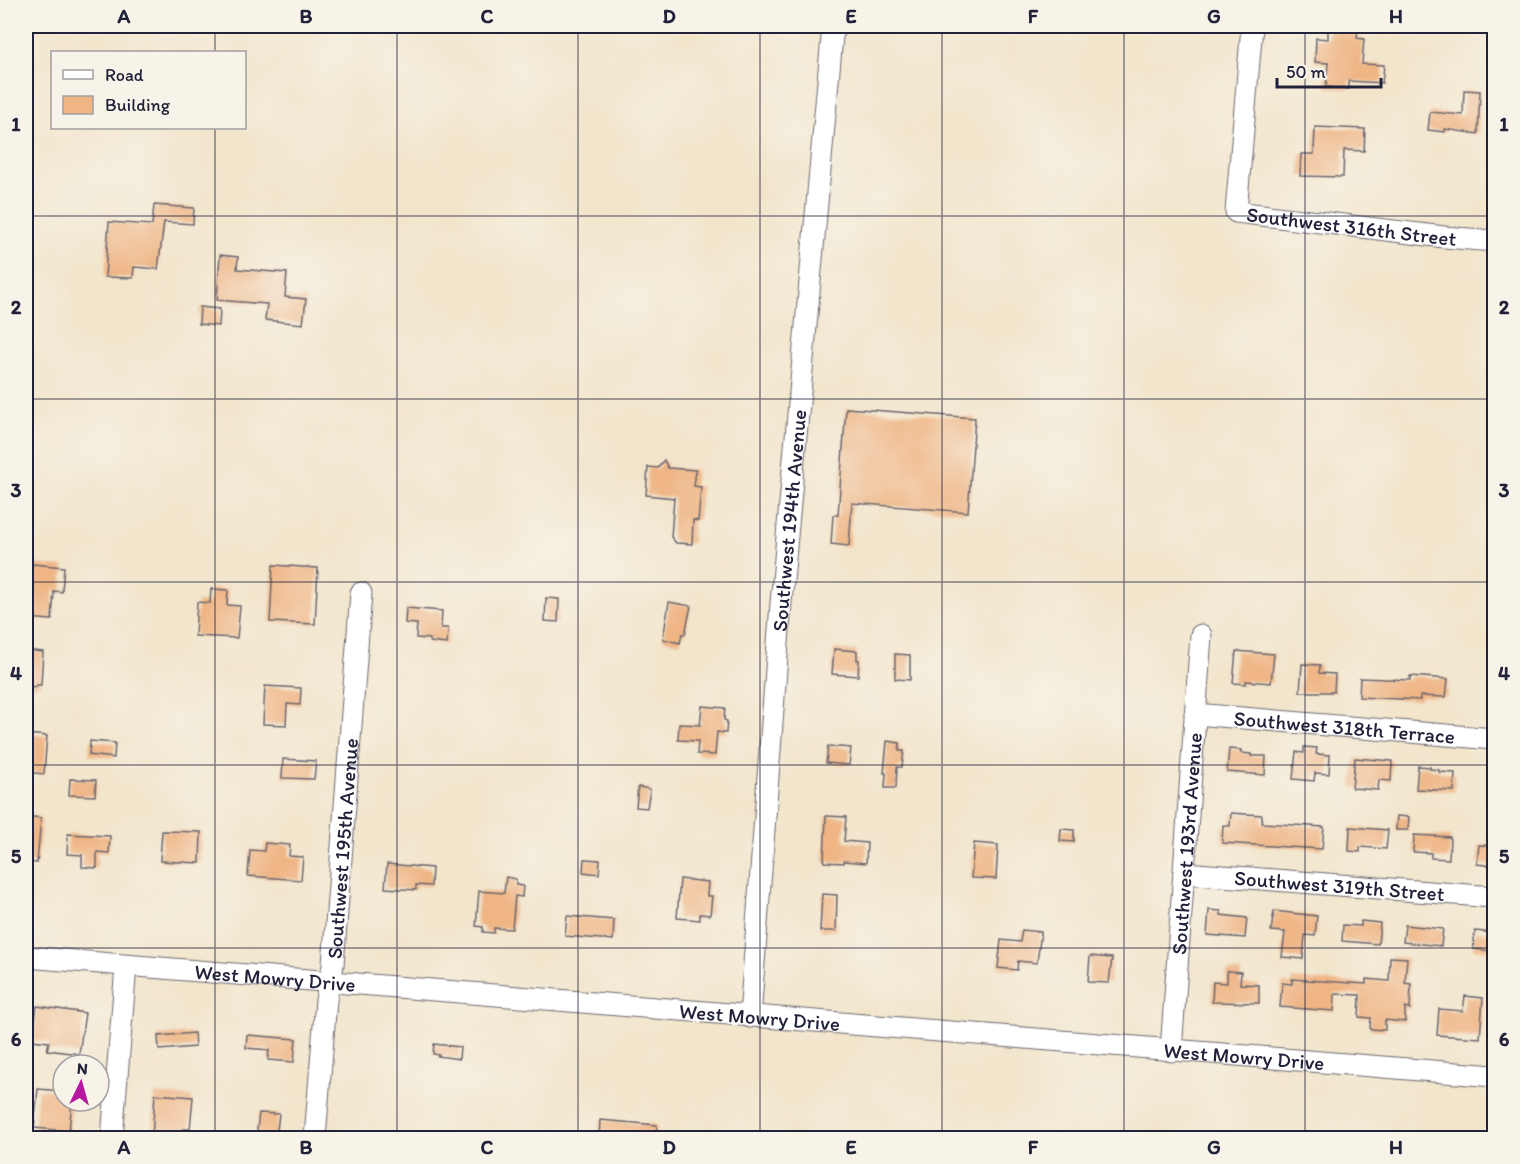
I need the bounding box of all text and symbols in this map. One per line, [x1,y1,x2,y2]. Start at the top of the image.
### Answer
text: A [117,4,131,28]
text: B [300,4,313,28]
text: C [481,4,494,28]
text: D [662,4,676,28]
text: E [845,4,857,28]
text: F [1028,4,1039,28]
text: G [1207,4,1221,28]
text: H [1389,4,1403,28]
legend [51,51,246,129]
scale bar [1277,51,1380,89]
text: 50 m [1286,61,1326,83]
text: Road [105,64,144,86]
text: Building [105,94,171,116]
text: 1 [11,112,21,136]
text: 1 [1499,112,1509,136]
street label: Southwest 316th Street [1245,201,1458,250]
text: 2 [11,295,22,319]
text: 2 [1499,295,1510,319]
street label: Southwest 194th Avenue [766,408,811,633]
text: 3 [11,478,22,502]
text: 3 [1499,478,1510,502]
text: 4 [10,661,22,685]
text: 4 [1498,661,1510,685]
street label: Southwest 318th Terrace [1233,705,1456,748]
street label: Southwest 193rd Avenue [1165,732,1206,955]
street label: Southwest 195th Avenue [321,737,363,960]
text: 5 [11,844,22,868]
text: 5 [1499,844,1510,868]
street label: Southwest 319th Street [1233,864,1446,906]
street label: West Mowry Drive [194,958,357,996]
street label: West Mowry Drive [678,997,841,1035]
text: 6 [11,1027,22,1051]
text: 6 [1499,1027,1510,1051]
street label: West Mowry Drive [1163,1037,1325,1075]
north arrow [51,1053,111,1113]
text: N [76,1059,88,1078]
text: A [117,1135,131,1159]
text: B [300,1135,313,1159]
text: C [481,1135,494,1159]
text: D [662,1135,676,1159]
text: E [845,1135,857,1159]
text: F [1028,1135,1039,1159]
text: G [1207,1135,1221,1159]
text: H [1389,1135,1403,1159]

